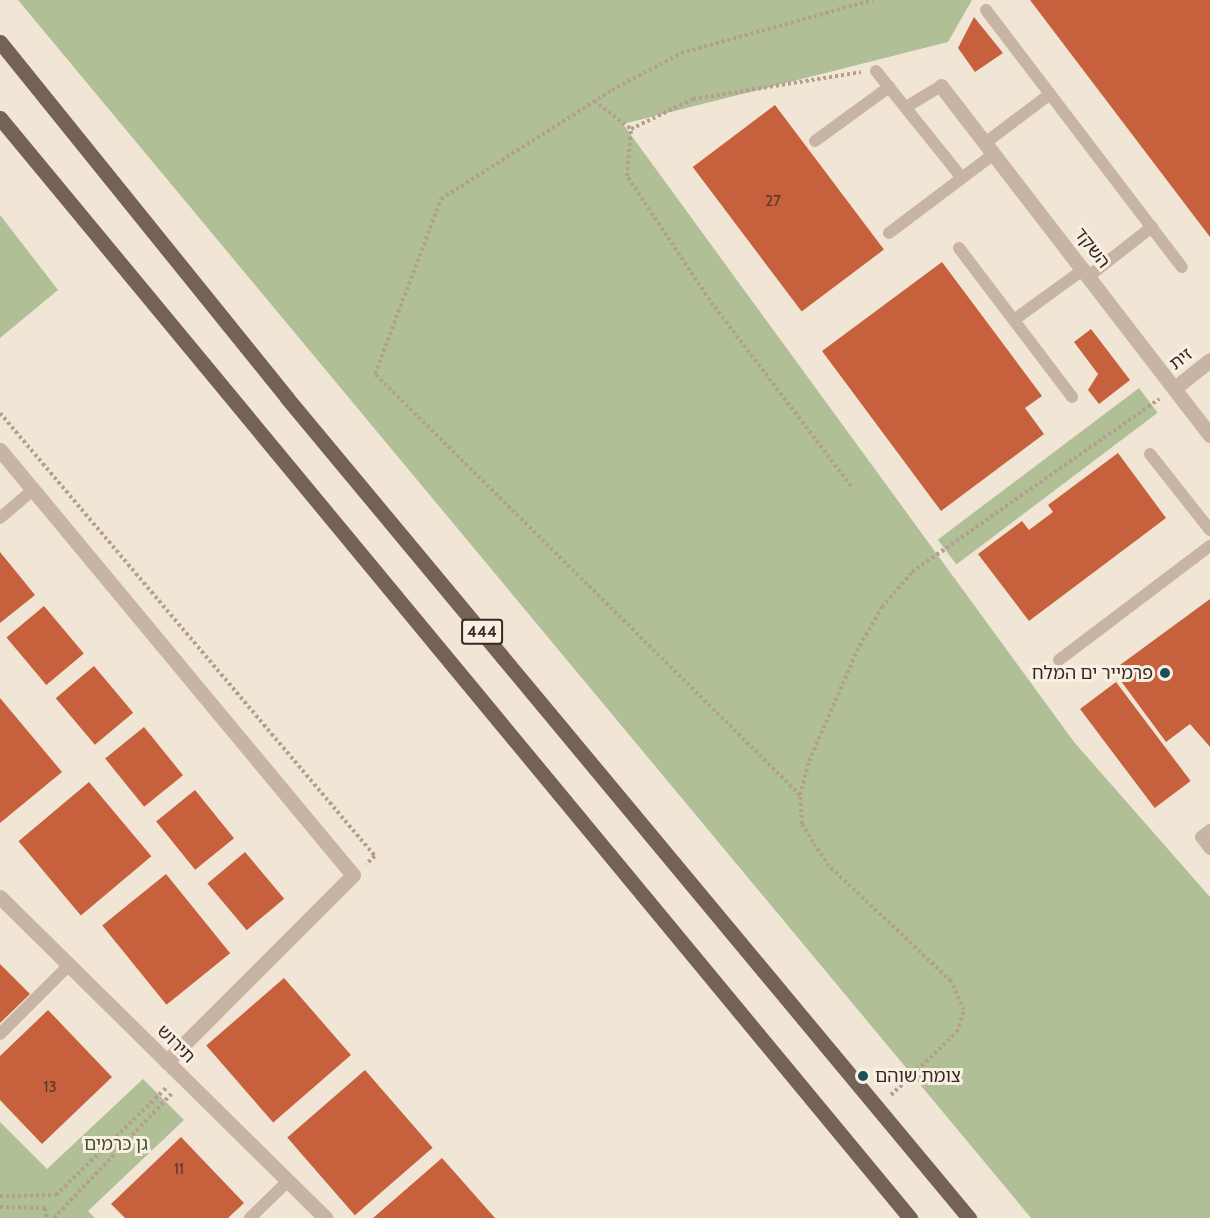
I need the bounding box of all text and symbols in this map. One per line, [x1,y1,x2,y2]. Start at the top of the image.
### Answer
house number: 27 [765,193,781,211]
street label: השקד [1069,223,1115,273]
street label: זית [1165,343,1197,375]
road number: 444 [461,619,503,645]
place label: פרמייר ים המלח [1032,662,1153,684]
marker: פרמייר ים המלח [1158,666,1172,680]
street label: תירוש [152,1020,200,1068]
place label: צומת שוהם [875,1065,961,1087]
marker: צומת שוהם [856,1069,870,1083]
house number: 13 [43,1079,57,1097]
park label: גן כרמים [84,1133,148,1155]
house number: 11 [174,1161,184,1179]

